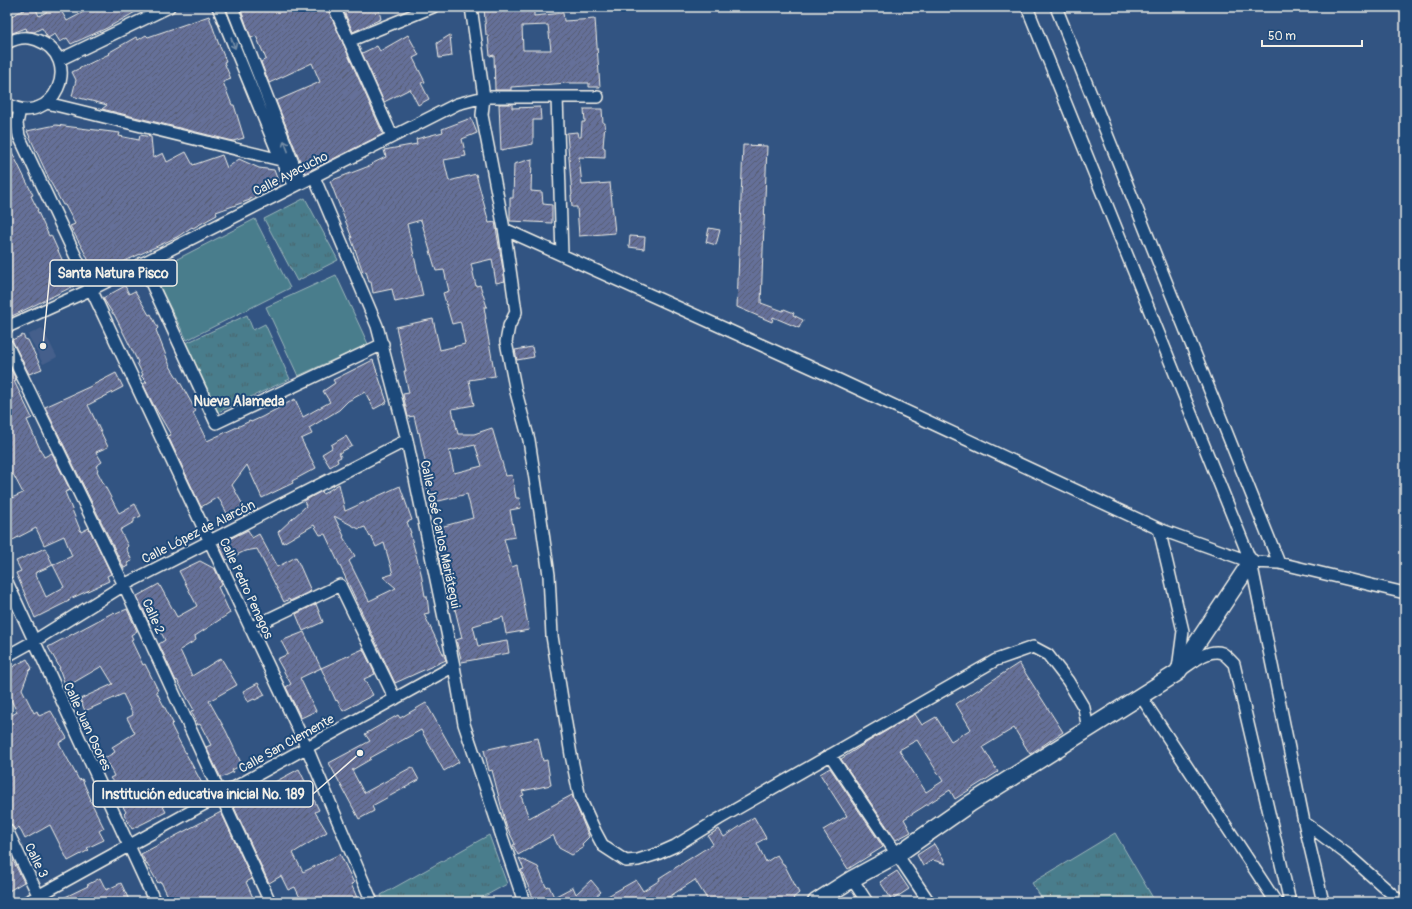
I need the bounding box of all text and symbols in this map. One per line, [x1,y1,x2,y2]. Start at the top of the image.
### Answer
scale bar [1262,22,1362,48]
text: 50 m [1268,29,1296,44]
one-way arrow [230,37,237,49]
one-way arrow [281,141,289,153]
street label: Calle Ayacucho [250,148,331,200]
callout: Santa Natura Pisco [50,260,177,286]
text: Santa Natura Pisco [57,265,169,282]
district label: Nueva Alameda [194,393,285,410]
street label: Calle José Carlos Mariátegui [416,459,464,610]
street label: Calle López de Alarcón [139,496,258,567]
street label: Calle Pedro Penagos [216,535,277,642]
street label: Calle 2 [138,596,168,636]
street label: Calle Juan Osores [60,680,115,773]
street label: Calle San Clemente [236,711,338,777]
callout: Institución educativa inicial No. 189 [93,781,313,807]
text: Institución educativa inicial No. 189 [101,786,305,803]
street label: Calle 3 [21,840,51,880]

